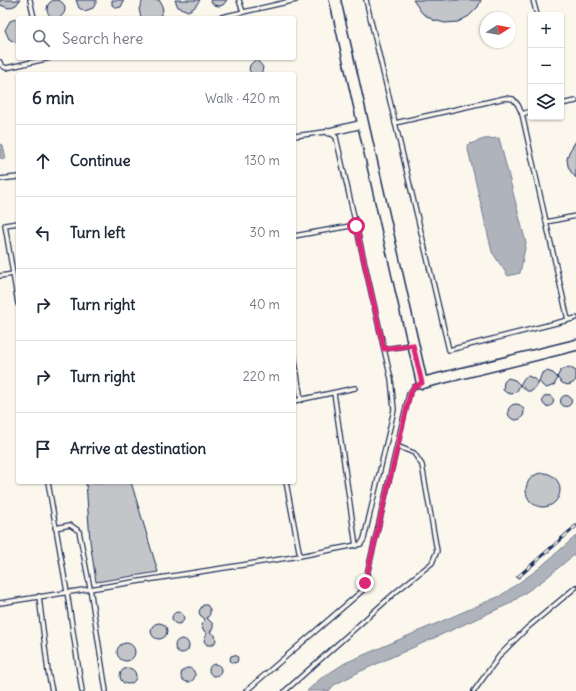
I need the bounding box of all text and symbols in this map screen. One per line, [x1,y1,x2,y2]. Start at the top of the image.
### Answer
north arrow [480,12,516,48]
map controls [528,12,564,120]
button: + [528,12,564,48]
search box [16,16,296,60]
icon: search [30,27,52,49]
text: Search here [62,29,143,48]
button: − [528,48,564,84]
button: layers [528,84,564,120]
text: 6 min [32,87,74,109]
text: Walk · 420 m [205,90,280,107]
icon: ahead [32,150,54,172]
text: Continue [70,151,131,170]
text: 130 m [244,152,280,169]
route start [347,217,365,235]
icon: left [32,222,54,244]
text: Turn left [70,223,125,242]
text: 30 m [250,224,280,241]
icon: right [32,294,54,316]
text: Turn right [70,295,135,314]
text: 40 m [249,296,280,313]
icon: right [32,366,54,388]
text: Turn right [70,367,135,386]
text: 220 m [243,368,280,385]
icon: arrive [32,438,54,460]
text: Arrive at destination [70,439,206,458]
route end [356,574,374,592]

